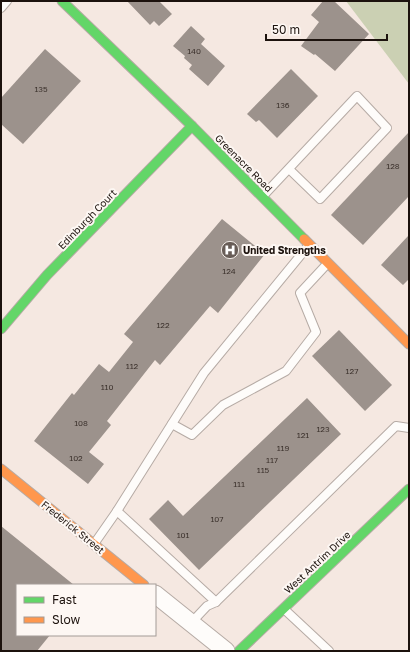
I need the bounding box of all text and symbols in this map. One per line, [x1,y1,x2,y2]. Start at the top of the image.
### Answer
scale bar [266,16,387,42]
text: 50 m [272,22,300,37]
house number: 140 [187,46,201,56]
house number: 135 [34,84,48,94]
house number: 136 [276,100,290,110]
street label: Greenacre Road [213,132,275,194]
house number: 128 [386,161,400,171]
street label: Edinburgh Court [55,187,119,251]
hospital icon: United Strengths [220,240,240,260]
place label: United Strengths [243,244,326,256]
house number: 124 [222,266,236,276]
house number: 122 [156,320,170,330]
house number: 112 [126,361,139,371]
house number: 127 [346,366,358,376]
house number: 110 [101,382,113,392]
house number: 108 [74,418,88,428]
house number: 123 [316,424,330,434]
house number: 121 [297,430,309,440]
house number: 119 [277,443,289,453]
house number: 102 [69,453,83,463]
house number: 117 [266,455,278,465]
house number: 115 [257,465,270,475]
house number: 111 [233,479,245,489]
street label: Frederick Street [39,498,107,556]
house number: 107 [210,514,224,524]
street label: West Antrim Drive [281,528,353,596]
house number: 101 [177,530,189,540]
legend [16,584,156,636]
text: Fast [52,592,77,607]
text: Slow [52,612,80,627]

